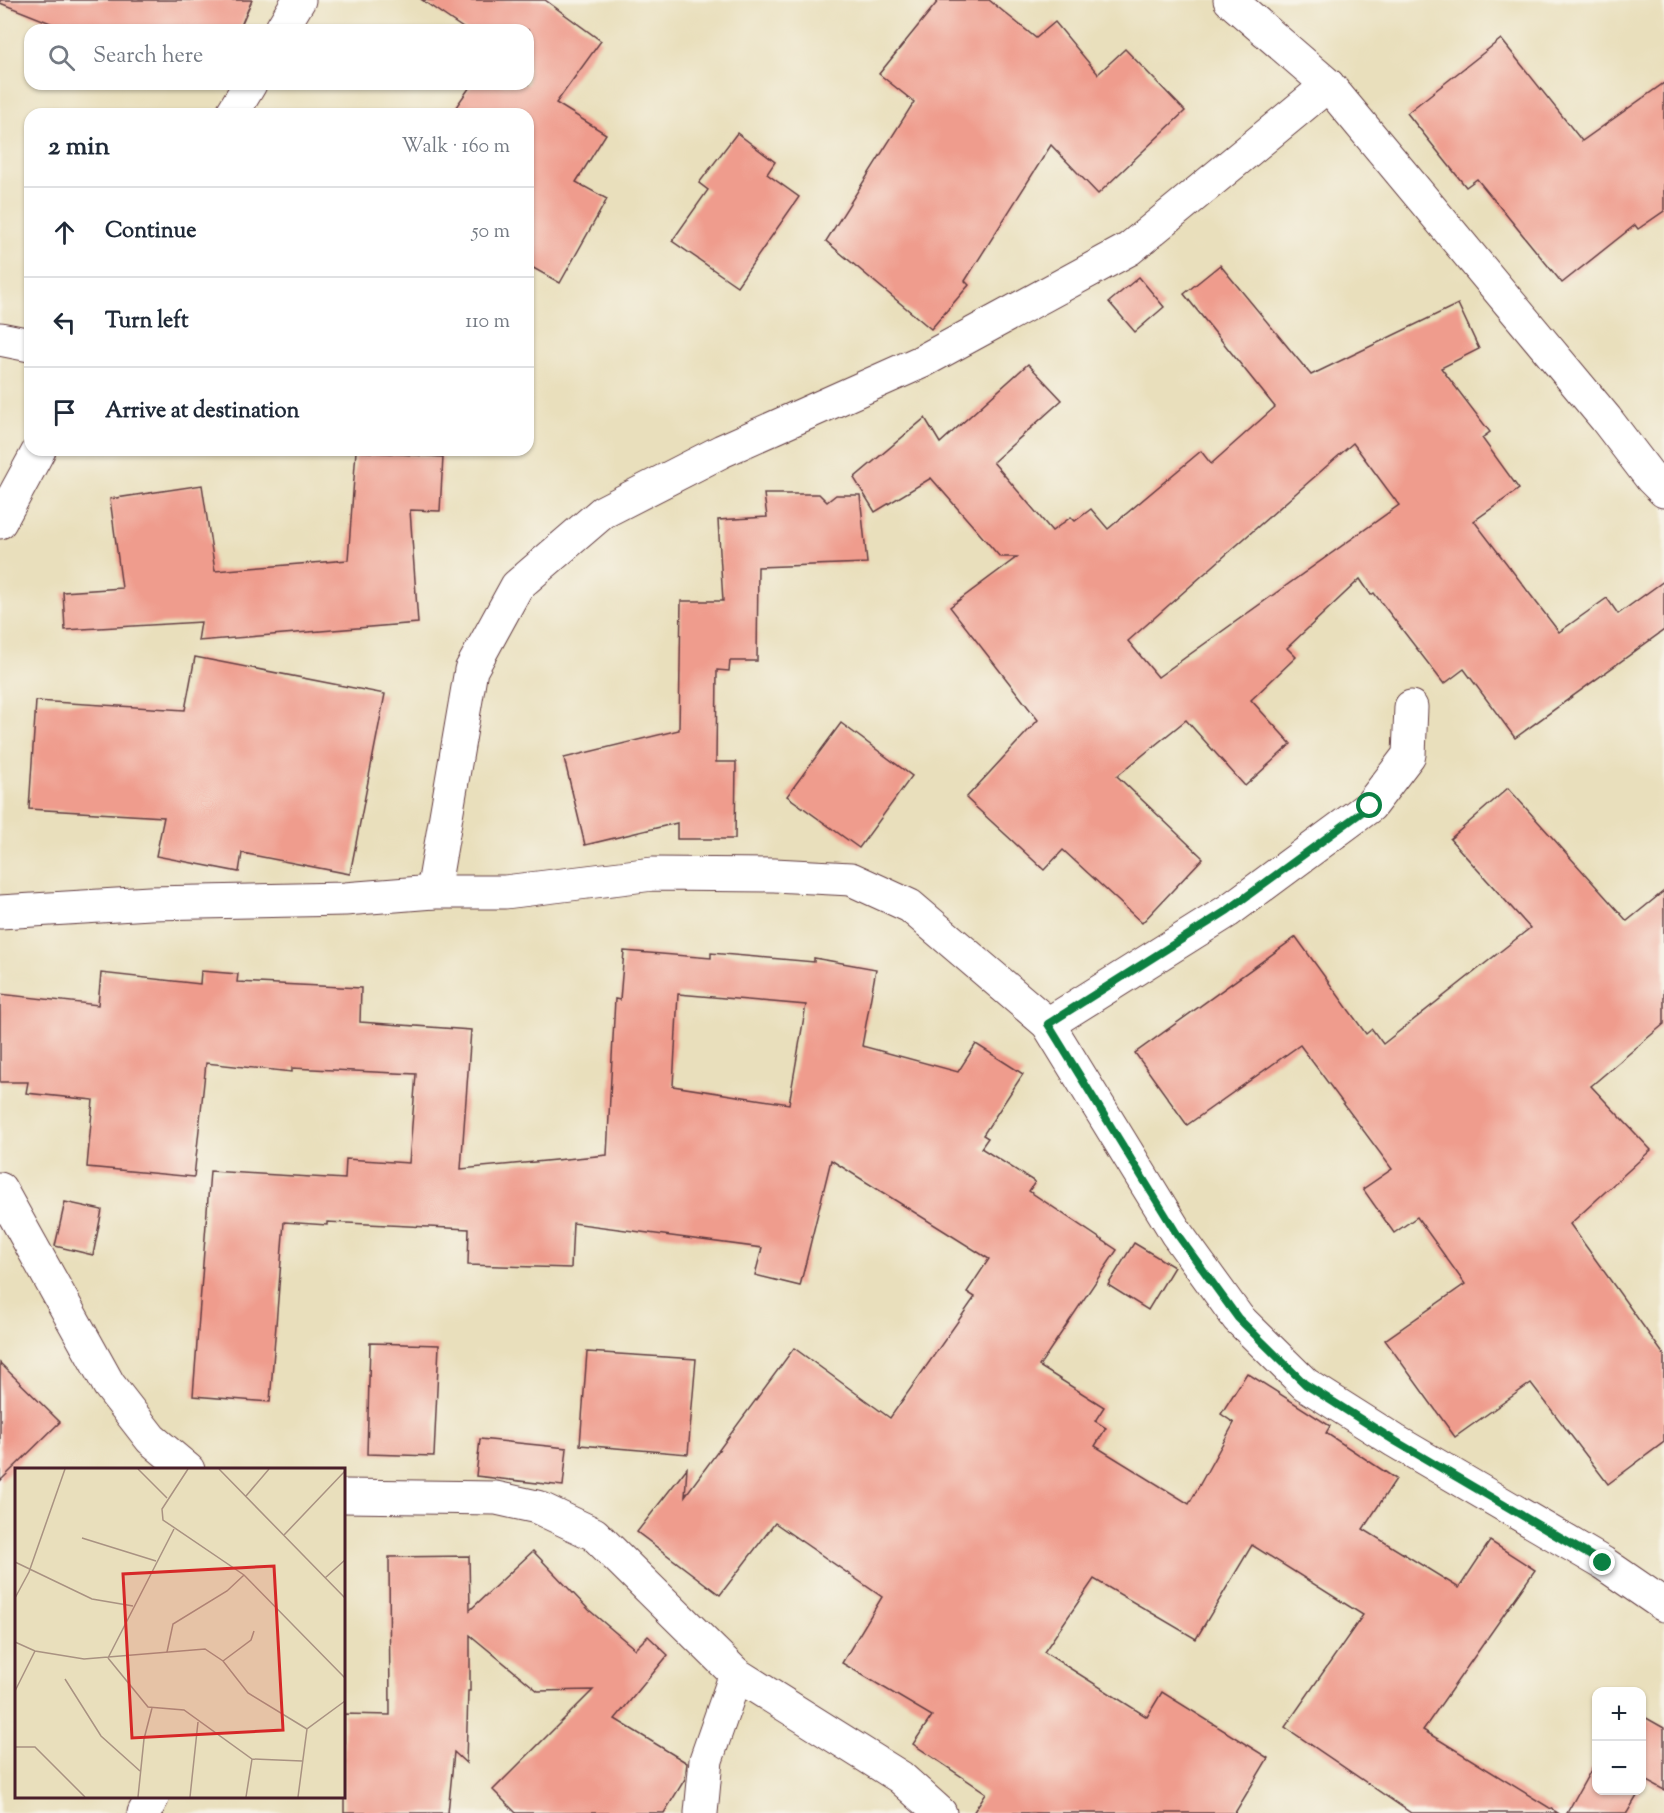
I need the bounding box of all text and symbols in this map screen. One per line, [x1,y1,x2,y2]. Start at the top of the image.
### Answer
search box [24,24,534,90]
icon: search [45,41,78,74]
text: Search here [93,41,203,73]
text: 2 min [48,129,110,166]
text: Walk · 160 m [401,133,510,162]
icon: ahead [48,216,81,249]
text: Continue [105,216,196,248]
text: 50 m [472,218,510,247]
icon: left [48,306,81,339]
text: Turn left [105,306,188,338]
text: 110 m [465,308,510,337]
icon: arrive [48,396,81,429]
text: Arrive at destination [105,396,300,428]
route start [1356,792,1382,818]
inset map [15,1468,345,1798]
route end [1589,1549,1615,1575]
map controls [1592,1687,1646,1795]
button: + [1592,1687,1646,1741]
button: − [1592,1741,1646,1795]

